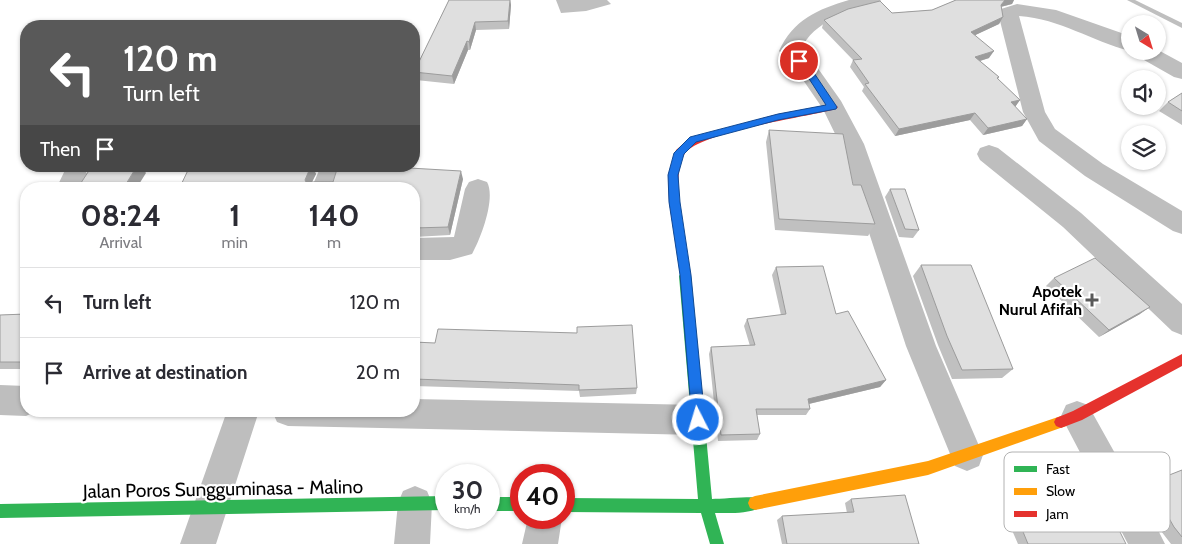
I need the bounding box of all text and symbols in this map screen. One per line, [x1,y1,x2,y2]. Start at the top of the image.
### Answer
north arrow [1121,15,1166,60]
map controls [1121,15,1166,170]
text: 120 m [123,37,217,80]
icon: left [40,40,105,105]
pin [778,40,820,82]
icon: arrive [785,47,813,75]
button: sound [1121,70,1166,115]
text: Turn left [123,80,200,107]
button: layers [1121,125,1166,170]
icon: arrive [91,135,119,163]
text: Then [40,138,81,161]
text: 08:24 [81,197,161,234]
text: 1 [229,197,240,234]
text: 140 [309,197,359,234]
text: Arrival [100,233,142,252]
text: min [222,233,248,252]
text: m [327,233,341,252]
place label: Apotek Nurul Afifah [999,282,1082,319]
icon: left [40,289,68,317]
text: Turn left [83,291,151,314]
text: 120 m [350,291,400,314]
marker: Apotek Nurul Afifah [1086,294,1098,306]
icon: arrive [40,359,68,387]
text: Arrive at destination [83,361,247,384]
text: 20 m [356,361,400,384]
position arrow [671,393,723,445]
legend [1004,452,1170,532]
text: Fast [1046,460,1070,478]
speed limit sign: 40 [510,464,575,529]
street label: Jalan Poros Sungguminasa - Malino [82,475,363,503]
text: 30 [452,475,483,505]
text: Slow [1046,482,1075,500]
text: km/h [454,501,481,516]
text: Jam [1045,505,1068,523]

